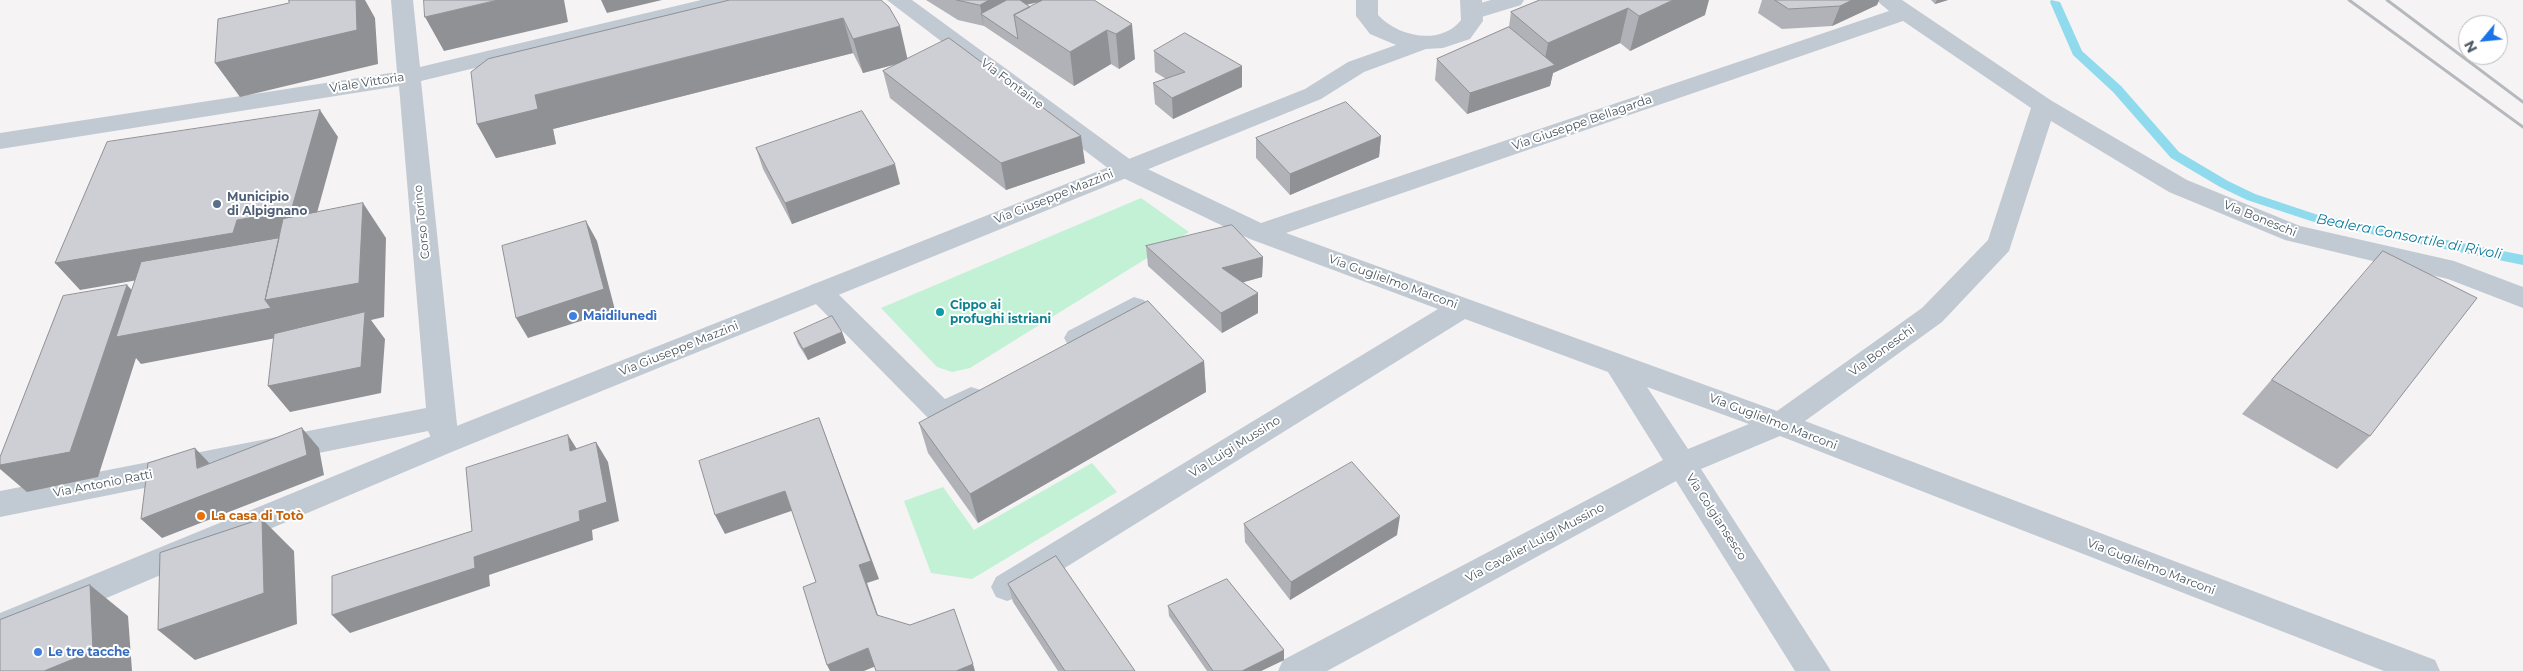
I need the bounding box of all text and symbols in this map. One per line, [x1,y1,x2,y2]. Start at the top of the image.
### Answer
north arrow [2458,15,2508,65]
text: N [2460,37,2481,56]
street label: Via Fontaine [978,56,1046,112]
street label: Viale Vittoria [329,70,405,96]
street label: Via Giuseppe Bellagarda [1510,92,1654,154]
street label: Via Giuseppe Mazzini [992,166,1116,228]
street label: Corso Torino [411,184,433,260]
place label: Municipio di Alpignano [227,190,307,218]
marker: Municipio di Alpignano [211,198,223,210]
street label: Via Boneschi [2221,198,2299,240]
water label: Bealera Consortile di Rivoli [2315,211,2503,263]
street label: Via Guglielmo Marconi [1327,252,1459,312]
place label: Cippo ai profughi istriani [950,298,1051,326]
marker: Cippo ai profughi istriani [934,306,946,318]
place label: Maidilunedì [583,309,657,323]
marker: Maidilunedì [567,310,579,322]
street label: Via Giuseppe Mazzini [617,318,741,380]
street label: Via Boneschi [1846,322,1918,380]
street label: Via Guglielmo Marconi [1707,391,1839,453]
street label: Via Luigi Mussino [1187,413,1283,481]
street label: Via Antonio Ratti [52,467,154,501]
street label: Via Colgiansesco [1683,471,1749,563]
street label: Via Cavalier Luigi Mussino [1463,500,1607,586]
place label: La casa di Totò [211,509,304,523]
marker: La casa di Totò [195,510,207,522]
street label: Via Guglielmo Marconi [2085,536,2217,598]
place label: Le tre tacche [48,645,130,659]
marker: Le tre tacche [32,646,44,658]

